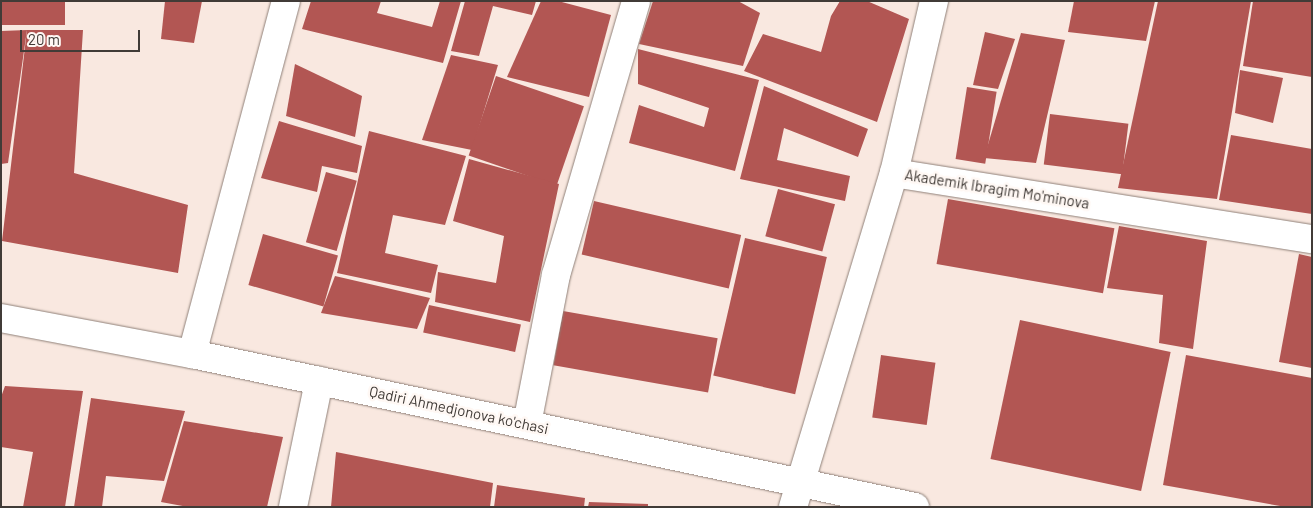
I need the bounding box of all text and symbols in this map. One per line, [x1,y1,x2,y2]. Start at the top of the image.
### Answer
scale bar [22,20,142,52]
text: 20 m [28,30,60,48]
street label: Akademik Ibragim Mo'minova [903,166,1091,212]
street label: Qadiri Ahmedjonova ko'chasi [368,382,550,438]

